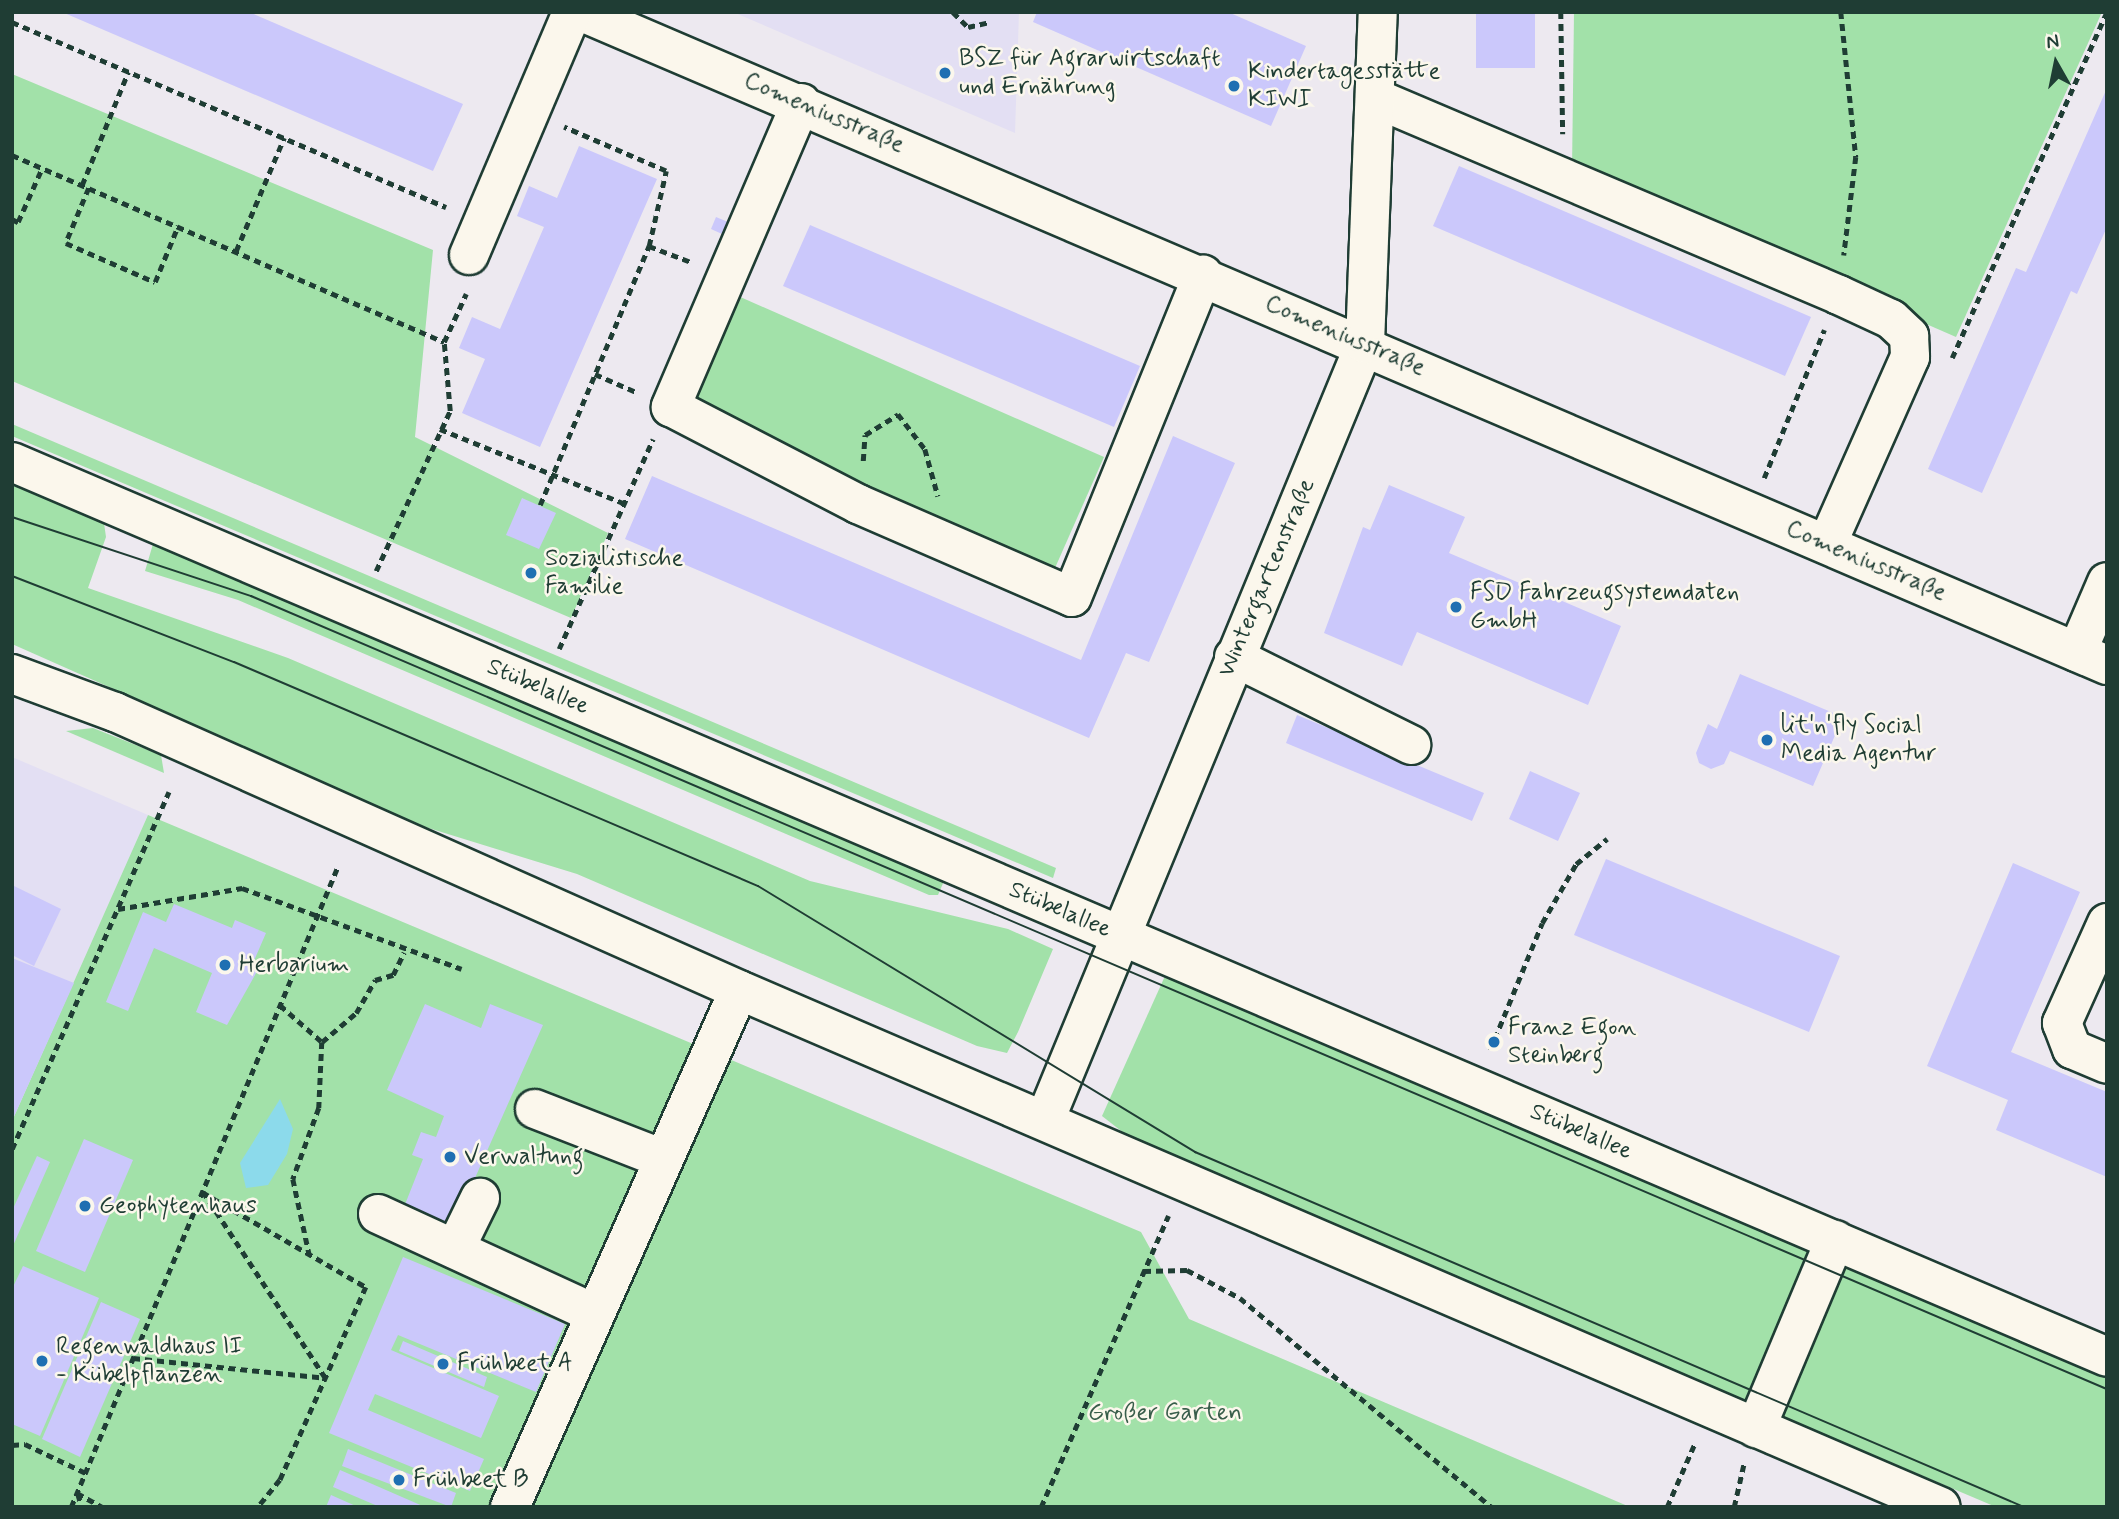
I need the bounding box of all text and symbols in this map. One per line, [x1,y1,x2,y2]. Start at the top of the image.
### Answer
north arrow [2021,28,2091,98]
text: N [2044,28,2061,55]
place label: BSZ für Agrarwirtschaft und Ernährung [959,45,1216,101]
place label: Kindertagesstätte KIWI [1248,58,1440,114]
marker: BSZ für Agrarwirtschaft und Ernährung [937,65,953,81]
street label: Comeniusstraße [740,66,908,160]
marker: Kindertagesstätte KIWI [1226,78,1242,94]
street label: Comeniusstraße [1261,289,1429,383]
street label: Wintergartenstraße [1212,475,1322,681]
street label: Comeniusstraße [1782,514,1950,608]
place label: Sozialistische Familie [545,545,683,601]
marker: Sozialistische Familie [523,565,539,581]
place label: FSD Fahrzeugsystemdaten GmbH [1470,579,1739,635]
marker: FSD Fahrzeugsystemdaten GmbH [1448,599,1464,615]
street label: Stübelallee [483,653,593,721]
place label: lit'n'fly Social Media Agentur [1781,712,1937,768]
marker: lit'n'fly Social Media Agentur [1759,732,1775,748]
street label: Stübelallee [1005,876,1115,944]
place label: Herbarium [239,951,349,979]
marker: Herbarium [217,957,233,973]
place label: Franz Egon Steinberg [1508,1014,1628,1070]
marker: Franz Egon Steinberg [1486,1034,1502,1050]
street label: Stübelallee [1526,1098,1636,1166]
place label: Verwaltung [464,1143,583,1171]
marker: Verwaltung [442,1149,458,1165]
place label: Geophytenhaus [99,1192,257,1220]
marker: Geophytenhaus [77,1198,93,1214]
place label: Regenwaldhaus II - Kübelpflanzen [56,1333,249,1389]
place label: Frühbeet A [457,1350,573,1378]
marker: Regenwaldhaus II - Kübelpflanzen [34,1353,50,1369]
marker: Frühbeet A [435,1356,451,1372]
park label: Großer Garten [1091,1399,1239,1427]
place label: Frühbeet B [413,1466,529,1494]
marker: Frühbeet B [391,1472,407,1488]

